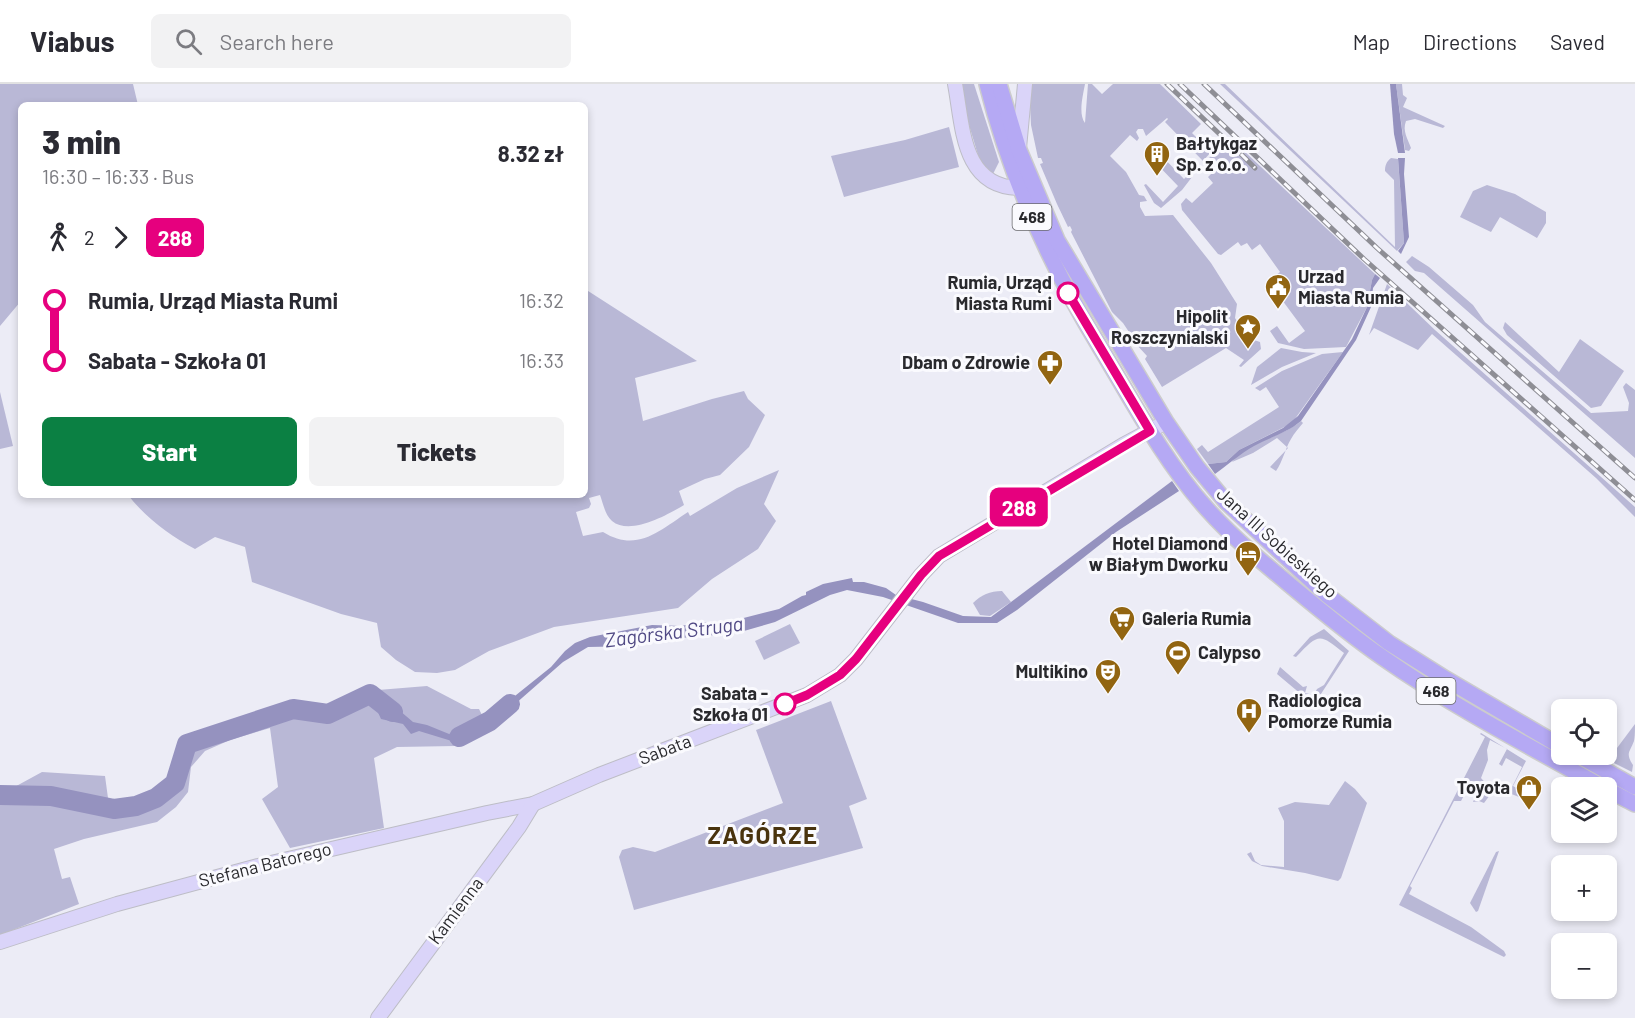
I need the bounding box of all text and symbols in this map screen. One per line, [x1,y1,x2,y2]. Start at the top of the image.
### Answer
search box [151,14,571,68]
text: Viabus [30,24,115,58]
icon: search [172,25,205,58]
text: Search here [220,28,334,54]
text: Map [1353,29,1390,54]
text: Directions [1423,29,1517,54]
text: Saved [1550,29,1605,54]
text: 3 min [42,121,121,161]
place label: Bałtykgaz Sp. z o.o. [1176,132,1257,175]
building icon: Bałtykgaz Sp. z o.o. [1142,139,1172,177]
text: 8.32 zł [498,140,564,166]
text: 16:30 – 16:33 · Bus [42,164,194,188]
road number: 468 [1012,204,1052,230]
icon: walk [42,221,75,254]
icon: forward [104,221,137,254]
text: 2 [84,225,95,249]
text: 288 [158,225,192,250]
place label: Urzad Miasta Rumia [1298,265,1404,308]
place label: Rumia, Urząd Miasta Rumi [947,271,1052,314]
public building icon: Urzad Miasta Rumia [1263,272,1293,310]
marker: Rumia, Urząd Miasta Rumi [1057,282,1079,304]
text: Rumia, Urząd Miasta Rumi [88,287,338,313]
text: 16:32 [519,288,564,312]
place label: Hipolit Roszczynialski [1111,305,1228,348]
place icon: Hipolit Roszczynialski [1233,312,1263,350]
text: Sabata - Szkoła 01 [88,347,266,373]
text: 16:33 [519,348,564,372]
pharmacy icon: Dbam o Zdrowie [1035,348,1065,386]
place label: Dbam o Zdrowie [902,351,1030,373]
button: Start [42,417,297,486]
button: Tickets [309,417,564,486]
street label: Jana III Sobieskiego [1213,482,1343,602]
line badge: 288 [984,488,1054,526]
text: 288 [1002,495,1036,520]
place label: Hotel Diamond w Białym Dworku [1089,532,1228,575]
hotel icon: Hotel Diamond w Białym Dworku [1233,539,1263,577]
supermarket icon: Galeria Rumia [1107,604,1137,642]
place label: Galeria Rumia [1142,607,1251,629]
water label: Zagórska Struga [603,611,744,651]
sports icon: Calypso [1163,638,1193,676]
place label: Calypso [1198,641,1261,663]
theatre icon: Multikino [1093,657,1123,695]
place label: Multikino [1015,660,1088,682]
road number: 468 [1416,678,1456,704]
place label: Sabata - Szkoła 01 [693,682,768,725]
place label: Radiologica Pomorze Rumia [1268,689,1392,732]
marker: Sabata - Szkoła 01 [774,693,796,715]
hospital icon: Radiologica Pomorze Rumia [1234,696,1264,734]
map controls [1551,699,1617,999]
button: locate [1551,699,1617,765]
street label: Sabata [635,729,694,769]
shop icon: Toyota [1514,773,1544,811]
place label: Toyota [1457,776,1510,798]
button: layers [1551,777,1617,843]
district label: ZAGÓRZE [707,820,819,849]
street label: Stefana Batorego [196,837,333,891]
button: + [1551,855,1617,921]
street label: Kamienna [423,873,487,948]
button: − [1551,933,1617,999]

